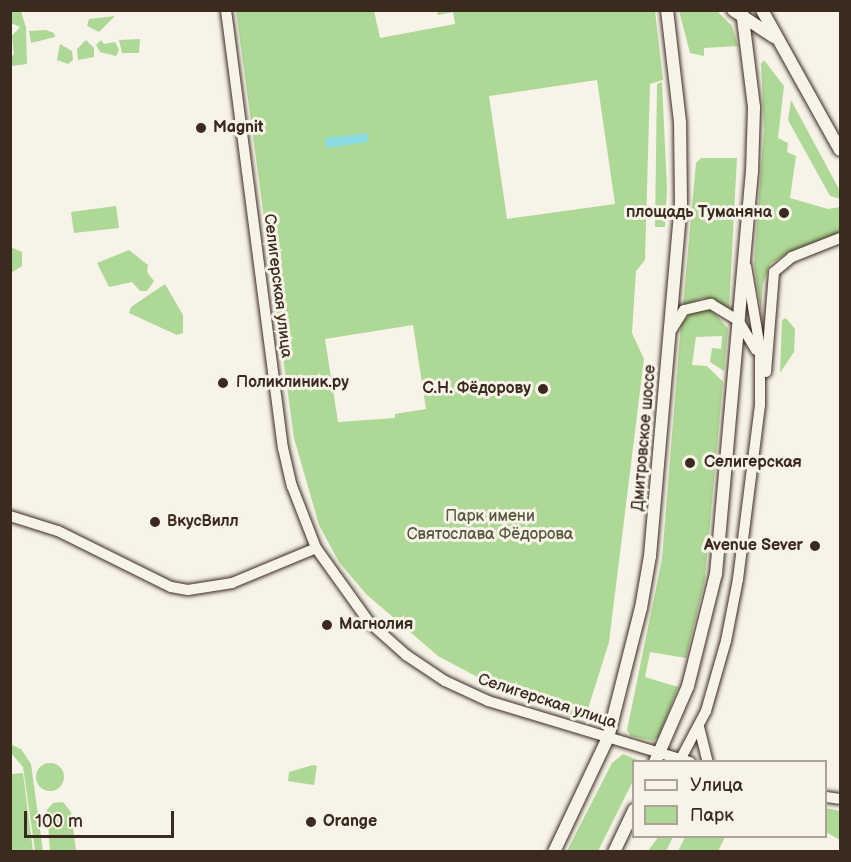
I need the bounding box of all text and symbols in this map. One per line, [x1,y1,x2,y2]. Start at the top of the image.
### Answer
place label: Magnit [213,118,263,138]
marker: Magnit [194,121,208,135]
place label: площадь Туманяна [626,203,772,223]
marker: площадь Туманяна [777,206,791,220]
street label: Селигерская улица [259,213,295,359]
street label: Дмитровское шоссе [629,364,661,512]
place label: Поликлиник.ру [236,373,349,393]
marker: Поликлиник.ру [214,374,232,392]
place label: С.Н. Фёдорову [422,379,531,399]
marker: С.Н. Фёдорову [536,382,550,396]
place label: Селигерская [704,453,802,473]
marker: Селигерская [681,454,699,472]
park label: Парк имени Святослава Фёдорова [407,507,573,545]
place label: ВкусВилл [167,512,239,532]
marker: ВкусВилл [148,515,162,529]
place label: Avenue Sever [704,536,803,556]
marker: Avenue Sever [808,539,822,553]
place label: Магнолия [339,615,413,635]
marker: Магнолия [320,618,334,632]
street label: Селигерская улица [475,670,619,734]
legend [632,760,827,838]
text: Улица [690,775,743,796]
scale bar [27,799,177,837]
text: Парк [690,805,734,826]
text: 100 m [35,811,83,832]
place label: Orange [323,812,377,832]
marker: Orange [304,815,318,829]

